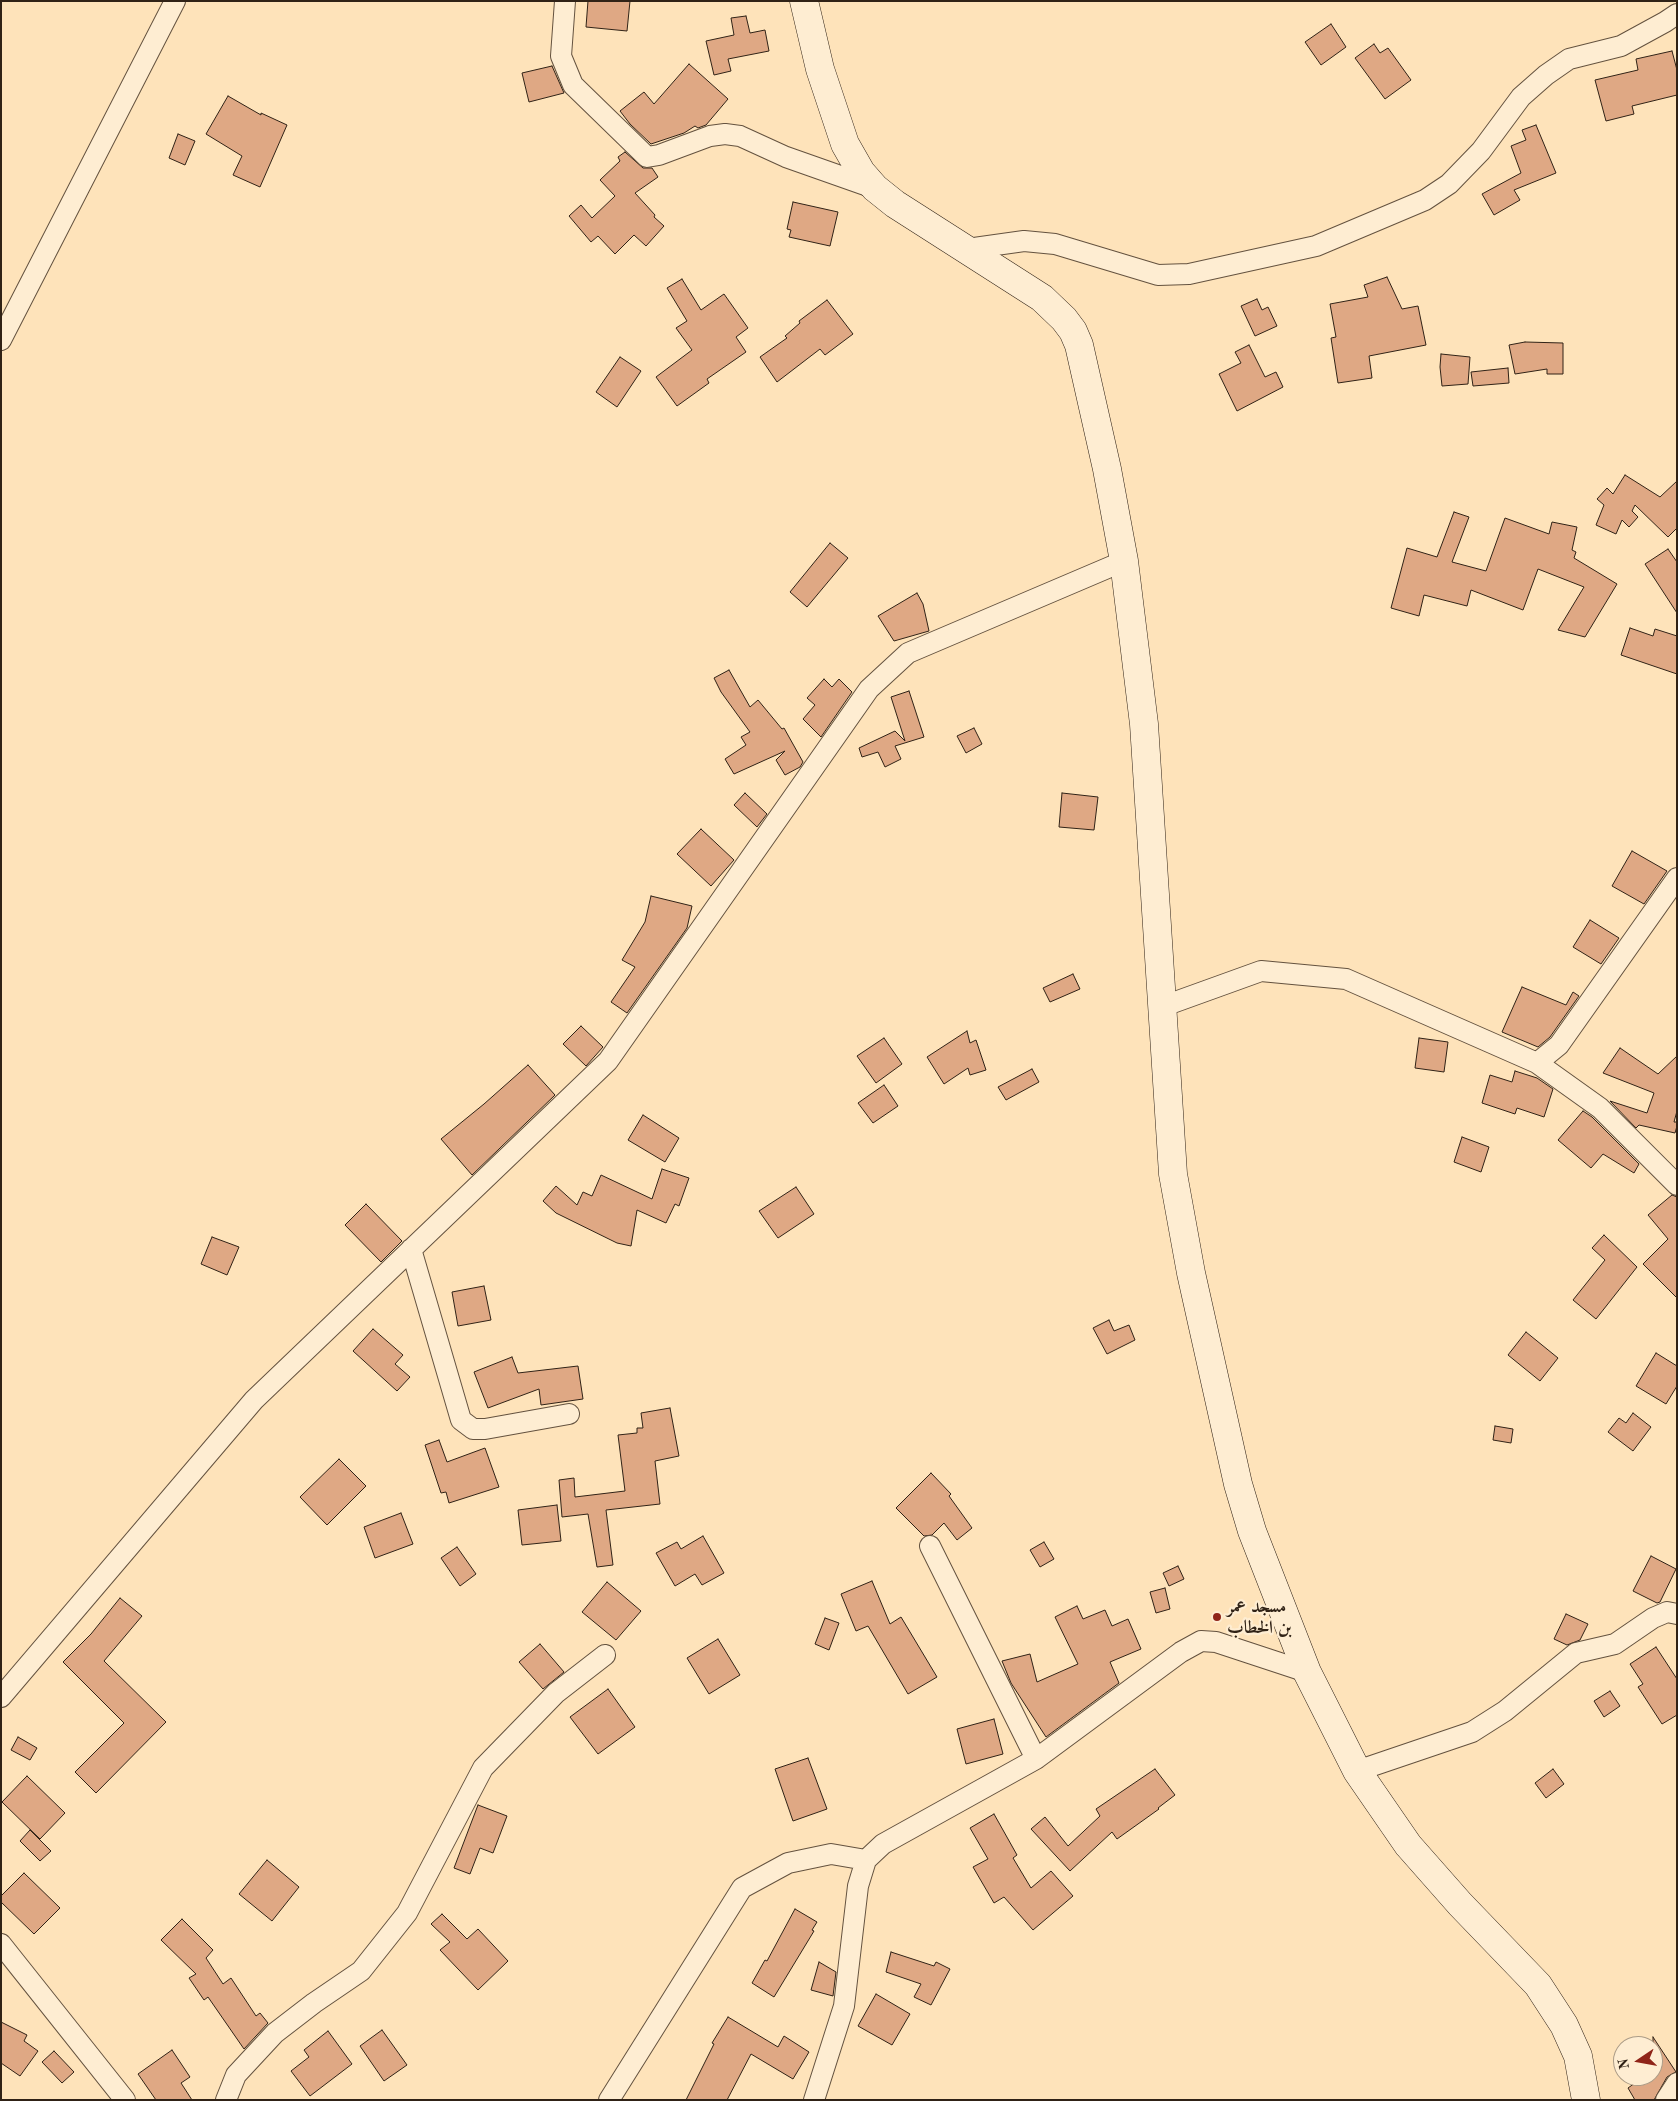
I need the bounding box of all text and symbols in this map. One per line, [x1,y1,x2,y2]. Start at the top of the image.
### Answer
place label: مسجد عمر بن الخطاب [1227,1596,1292,1638]
marker: مسجد عمر بن الخطاب [1211,1611,1223,1623]
north arrow [1613,2036,1663,2086]
text: N [1616,2057,1632,2071]

